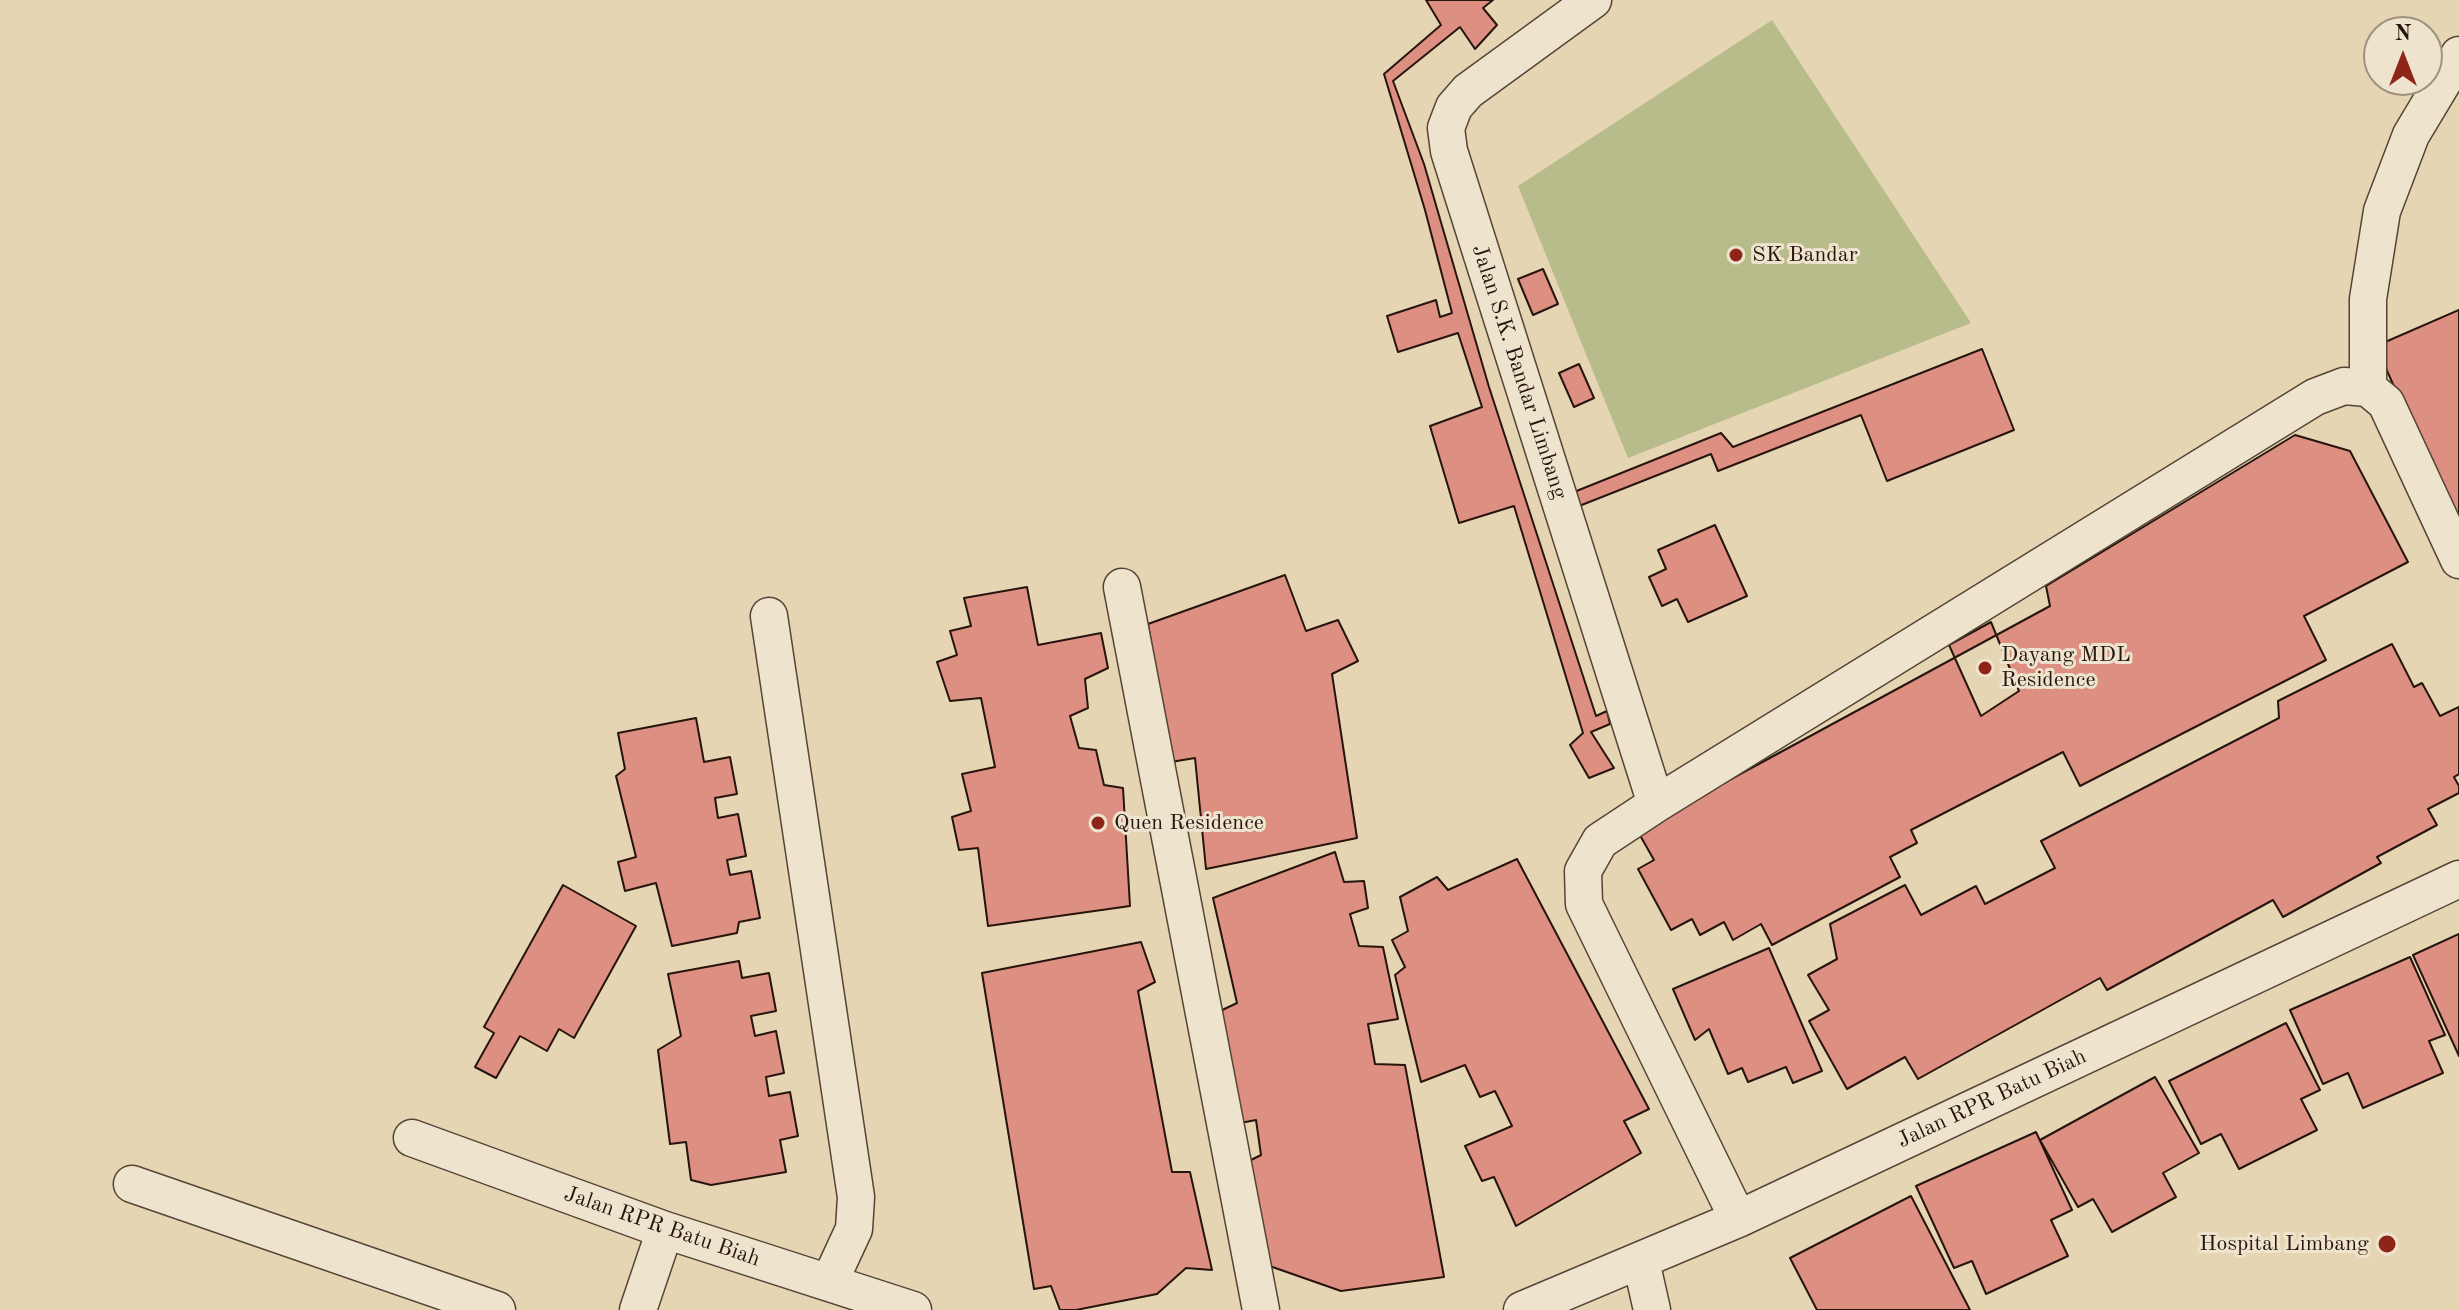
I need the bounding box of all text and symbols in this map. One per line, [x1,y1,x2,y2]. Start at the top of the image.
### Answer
north arrow [2363,16,2443,96]
text: N [2395,23,2411,45]
street label: Jalan S.K. Bandar Limbang [1465,242,1573,502]
place label: SK Bandar [1752,242,1858,268]
marker: SK Bandar [1727,246,1745,264]
place label: Dayang MDL Residence [2001,642,2131,694]
marker: Dayang MDL Residence [1976,659,1994,677]
place label: Quen Residence [1114,810,1264,836]
marker: Quen Residence [1089,814,1107,832]
street label: Jalan RPR Batu Biah [1893,1044,2091,1154]
street label: Jalan RPR Batu Biah [560,1181,764,1273]
place label: Hospital Limbang [2199,1231,2369,1257]
marker: Hospital Limbang [2376,1233,2398,1255]

